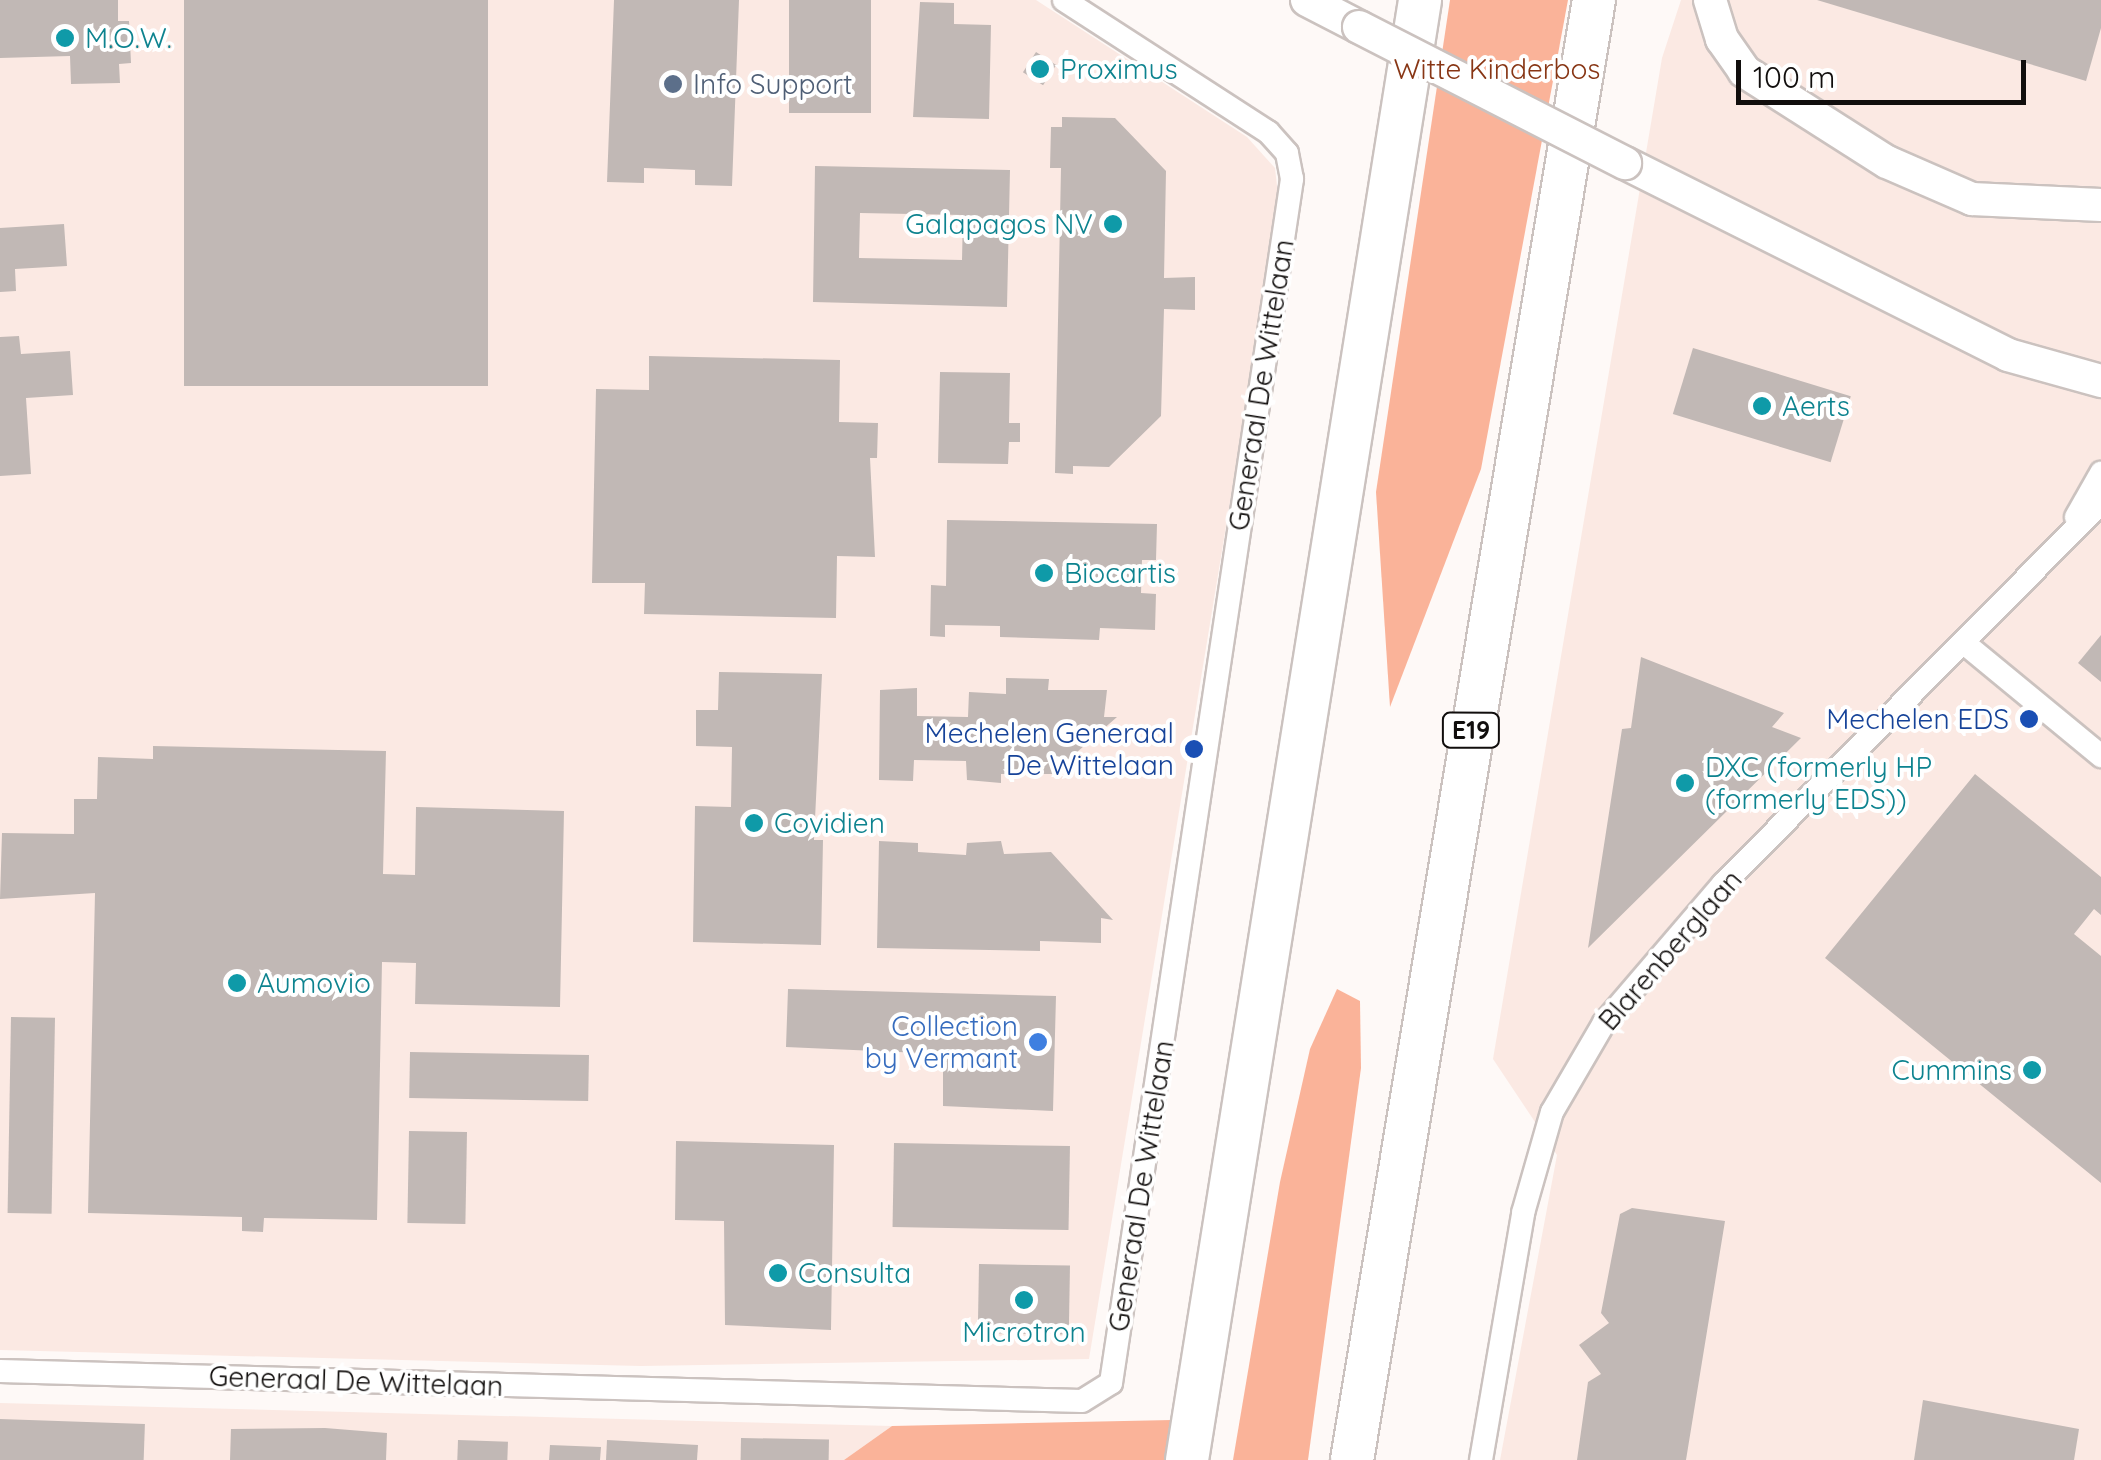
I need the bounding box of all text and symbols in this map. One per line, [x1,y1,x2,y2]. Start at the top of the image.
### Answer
place label: M.O.W. [85,21,172,55]
marker: M.O.W. [54,27,76,49]
scale bar [1741,40,2031,102]
place label: Proximus [1060,52,1178,86]
park label: Witte Kinderbos [1393,52,1601,86]
marker: Proximus [1029,58,1051,80]
text: 100 m [1753,58,1835,96]
place label: Info Support [693,67,853,101]
marker: Info Support [662,73,684,95]
place label: Galapagos NV [905,207,1093,241]
marker: Galapagos NV [1102,213,1124,235]
street label: Generaal De Wittelaan [1221,237,1301,533]
place label: Aerts [1782,389,1850,423]
marker: Aerts [1751,395,1773,417]
place label: Biocartis [1064,556,1176,590]
marker: Biocartis [1033,562,1055,584]
place label: Mechelen EDS [1826,702,2009,736]
marker: Mechelen EDS [2018,708,2040,730]
road number: E19 [1441,710,1501,750]
place label: Mechelen Generaal De Wittelaan [925,716,1174,782]
marker: Mechelen Generaal De Wittelaan [1183,738,1205,760]
place label: DXC (formerly HP (formerly EDS)) [1705,750,1932,816]
marker: DXC (formerly HP (formerly EDS)) [1674,772,1696,794]
place label: Covidien [774,806,885,840]
marker: Covidien [743,812,765,834]
street label: Blarenberglaan [1591,863,1749,1037]
place label: Aumovio [257,966,371,1000]
marker: Aumovio [226,972,248,994]
place label: Collection by Vermant [865,1009,1018,1075]
marker: Collection by Vermant [1027,1031,1049,1053]
street label: Generaal De Wittelaan [1101,1038,1181,1334]
place label: Cummins [1891,1053,2012,1087]
marker: Cummins [2021,1059,2043,1081]
place label: Consulta [798,1256,911,1290]
marker: Consulta [767,1262,789,1284]
marker: Microtron [1013,1289,1035,1311]
place label: Microtron [962,1315,1086,1349]
street label: Generaal De Wittelaan [208,1359,504,1403]

